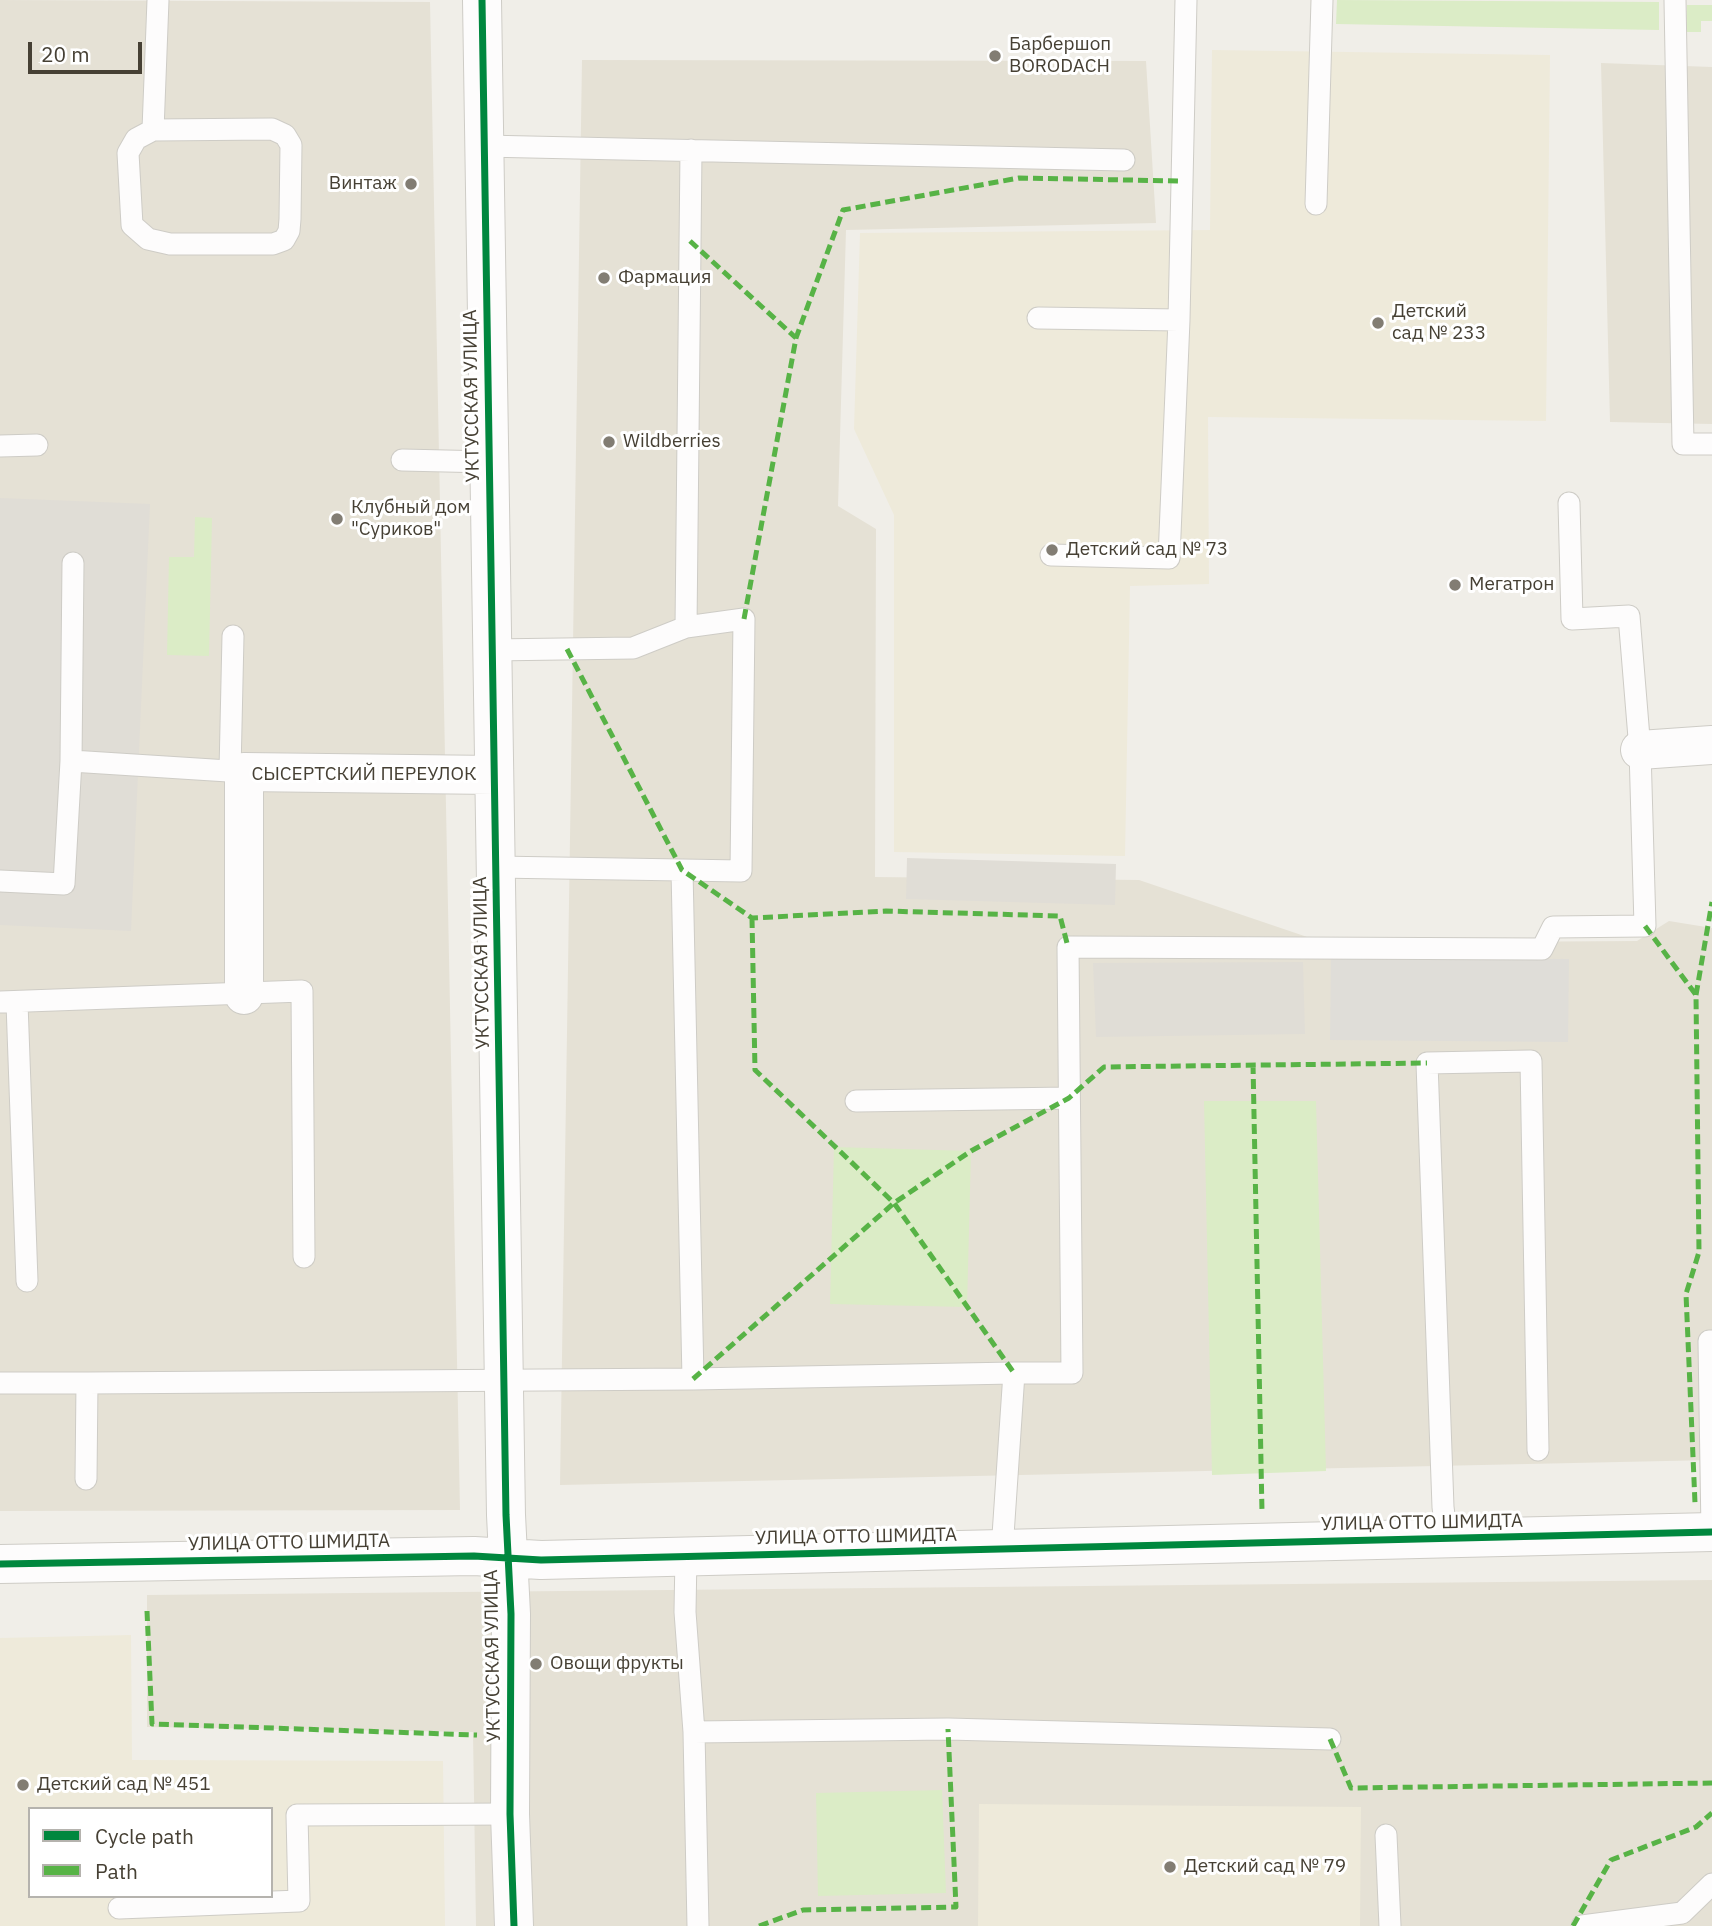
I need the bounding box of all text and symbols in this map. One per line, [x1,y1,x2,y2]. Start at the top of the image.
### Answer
scale bar [32,28,145,72]
place label: Барбершоп BORODACH [1009,34,1111,78]
text: 20 m [41,40,90,68]
marker: Барбершоп BORODACH [987,48,1003,64]
place label: Винтаж [329,173,397,195]
marker: Винтаж [403,176,419,192]
place label: Фармация [618,267,711,289]
marker: Фармация [596,270,612,286]
place label: Детский сад № 233 [1392,301,1486,345]
street label: УКТУССКАЯ УЛИЦА [459,309,485,483]
marker: Детский сад № 233 [1370,315,1386,331]
place label: Wildberries [623,431,721,453]
marker: Wildberries [601,434,617,450]
place label: Клубный дом "Суриков" [351,497,470,541]
marker: Клубный дом "Суриков" [329,511,345,527]
place label: Детский сад № 73 [1066,539,1228,561]
marker: Детский сад № 73 [1044,542,1060,558]
place label: Мегатрон [1469,574,1554,596]
marker: Мегатрон [1447,577,1463,593]
street label: СЫСЕРТСКИЙ ПЕРЕУЛОК [251,764,477,786]
street label: УКТУССКАЯ УЛИЦА [469,876,495,1050]
street label: УЛИЦА ОТТО ШМИДТА [1321,1510,1523,1536]
street label: УЛИЦА ОТТО ШМИДТА [755,1524,957,1550]
street label: УЛИЦА ОТТО ШМИДТА [188,1530,390,1556]
street label: УКТУССКАЯ УЛИЦА [480,1569,506,1743]
place label: Овощи фрукты [550,1653,684,1675]
marker: Овощи фрукты [528,1656,544,1672]
place label: Детский сад № 451 [37,1774,211,1796]
marker: Детский сад № 451 [15,1777,31,1793]
legend [28,1807,273,1898]
text: Cycle path [95,1822,194,1850]
place label: Детский сад № 79 [1184,1856,1346,1878]
text: Path [95,1857,138,1885]
marker: Детский сад № 79 [1162,1859,1178,1875]

